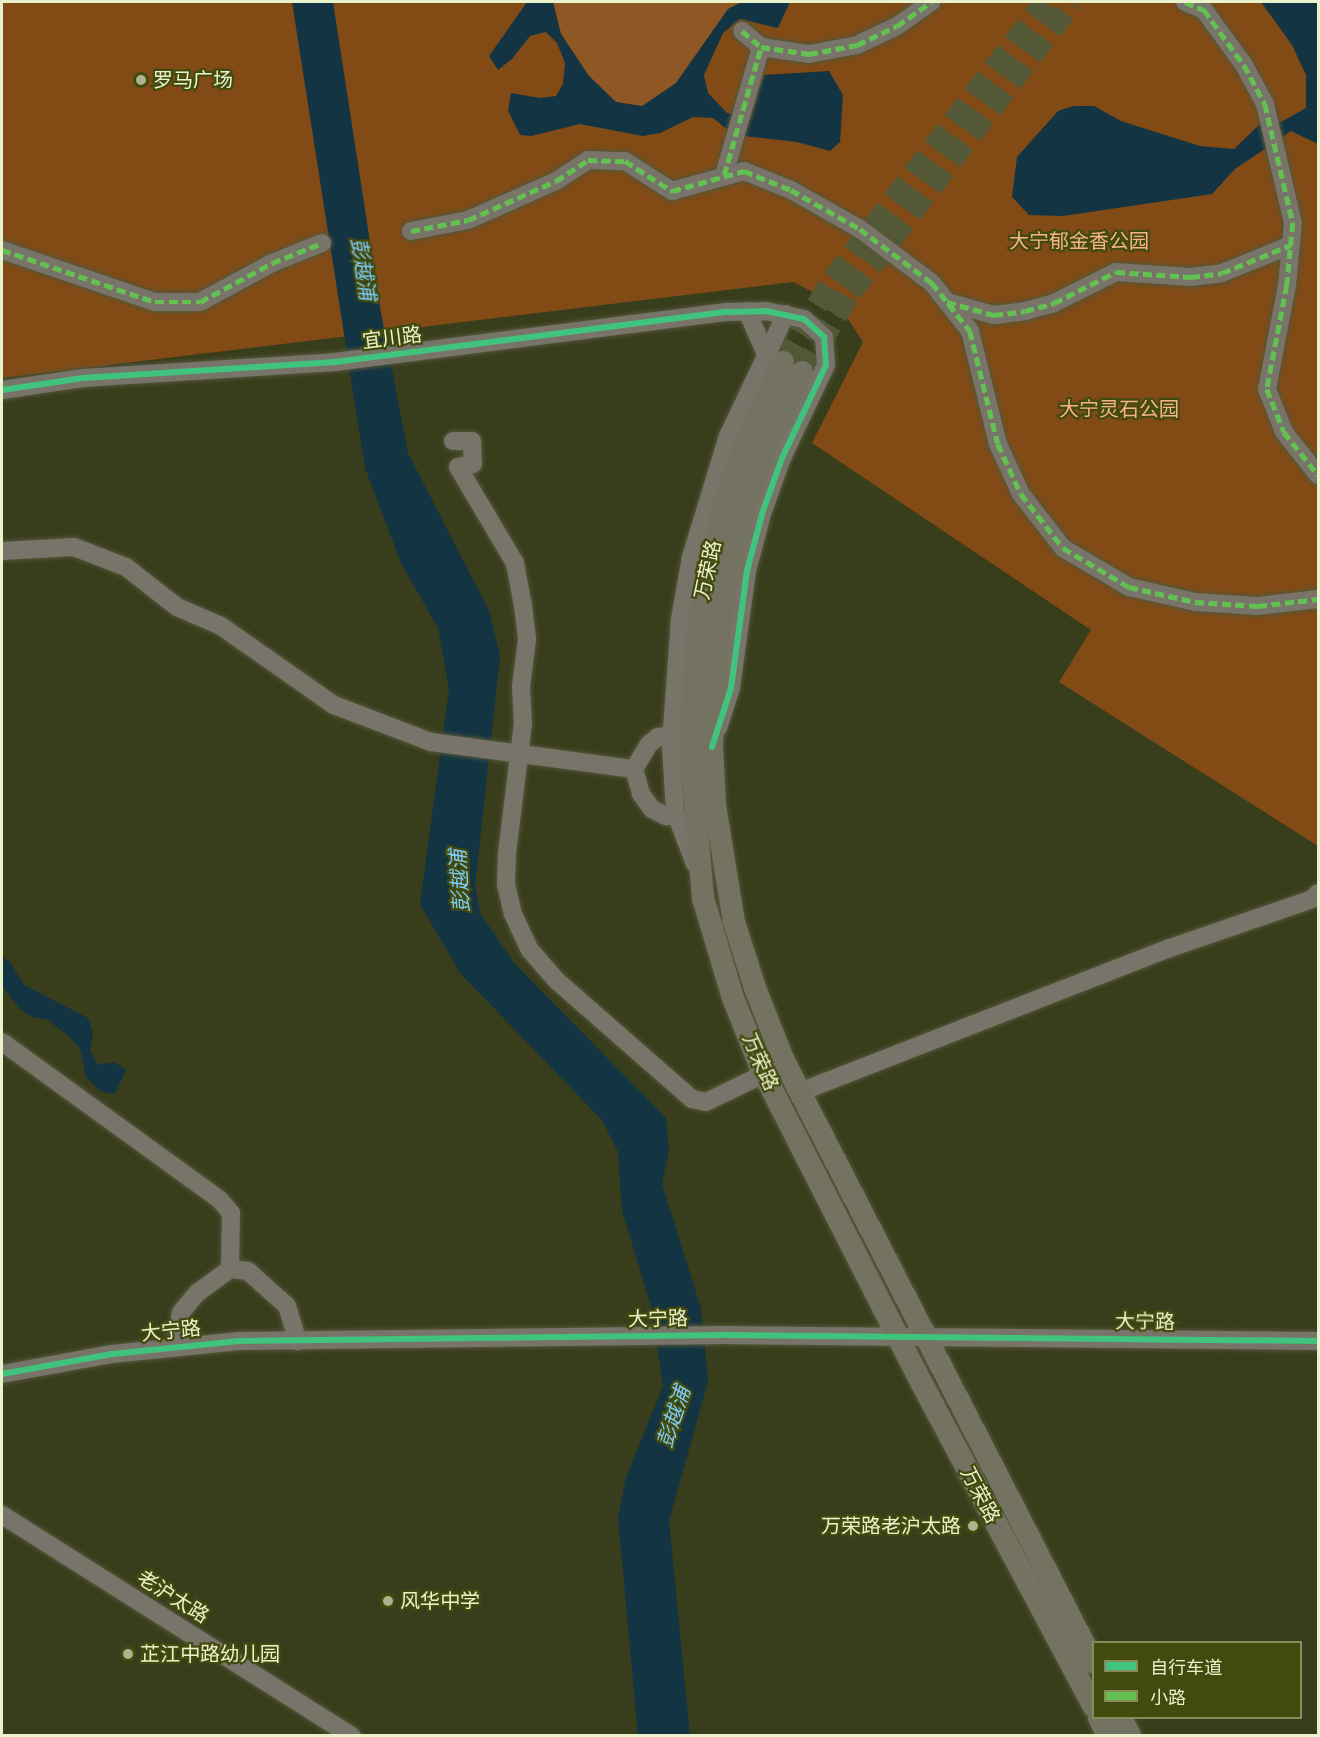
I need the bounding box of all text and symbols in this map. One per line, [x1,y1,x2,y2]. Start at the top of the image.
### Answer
place label: 罗马广场 [153,68,233,92]
marker: 罗马广场 [134,73,148,87]
park label: 大宁郁金香公园 [1009,229,1149,253]
water label: 彭越浦 [346,236,380,302]
street label: 宜川路 [361,322,423,354]
park label: 大宁灵石公园 [1059,397,1179,421]
street label: 万荣路 [690,538,726,602]
water label: 彭越浦 [445,849,475,913]
street label: 万荣路 [737,1030,783,1094]
street label: 大宁路 [628,1306,688,1332]
street label: 大宁路 [1115,1309,1175,1335]
street label: 大宁路 [140,1316,202,1346]
water label: 彭越浦 [652,1383,696,1451]
street label: 万荣路 [955,1463,1005,1527]
place label: 万荣路老沪太路 [821,1514,961,1538]
marker: 万荣路老沪太路 [966,1519,980,1533]
street label: 老沪太路 [133,1566,213,1628]
place label: 风华中学 [400,1589,480,1613]
marker: 风华中学 [381,1594,395,1608]
legend [1092,1641,1302,1719]
place label: 芷江中路幼儿园 [140,1642,280,1666]
marker: 芷江中路幼儿园 [121,1647,135,1661]
text: 自行车道 [1150,1656,1222,1680]
text: 小路 [1150,1686,1186,1710]

